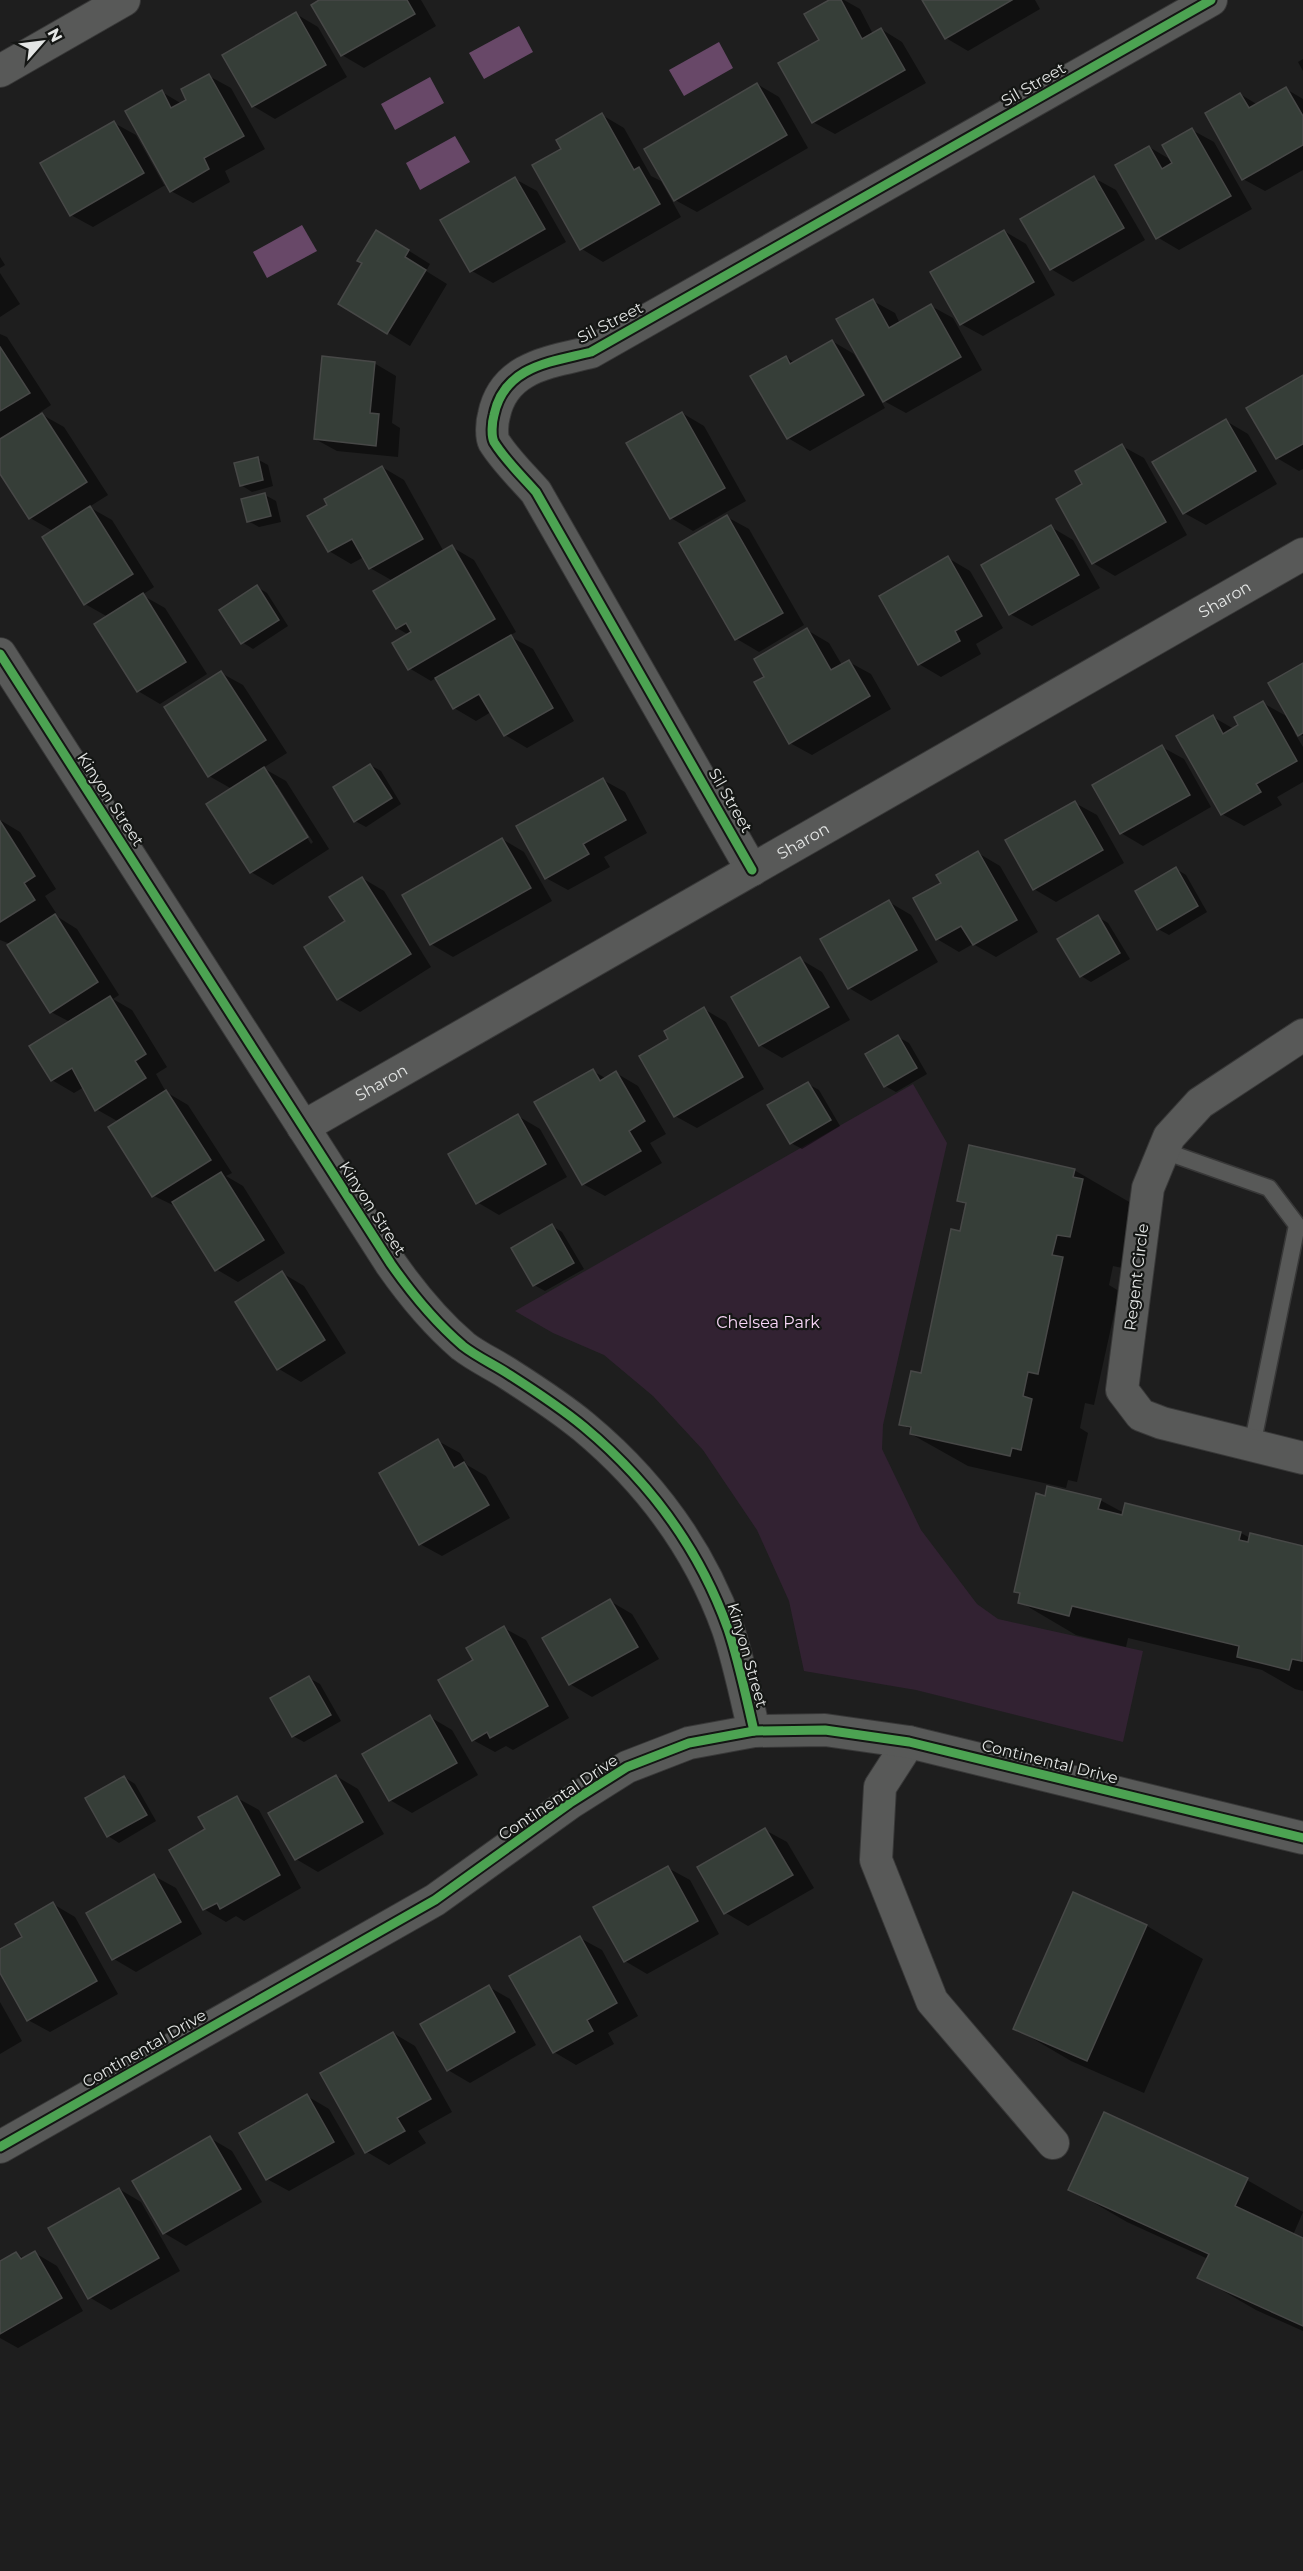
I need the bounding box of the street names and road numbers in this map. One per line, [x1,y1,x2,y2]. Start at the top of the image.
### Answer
street label: Sil Street [998,58,1069,110]
street label: Sil Street [574,298,647,347]
street label: Sharon [1195,577,1254,622]
street label: Kinyon Street [73,749,148,850]
street label: Sil Street [705,765,757,836]
street label: Sharon [773,819,833,864]
street label: Sharon [352,1060,411,1105]
street label: Kinyon Street [335,1158,410,1259]
street label: Regent Circle [1120,1222,1153,1332]
street label: Kinyon Street [723,1601,772,1710]
street label: Continental Drive [980,1735,1120,1788]
street label: Continental Drive [495,1750,622,1844]
street label: Continental Drive [79,2005,210,2092]

